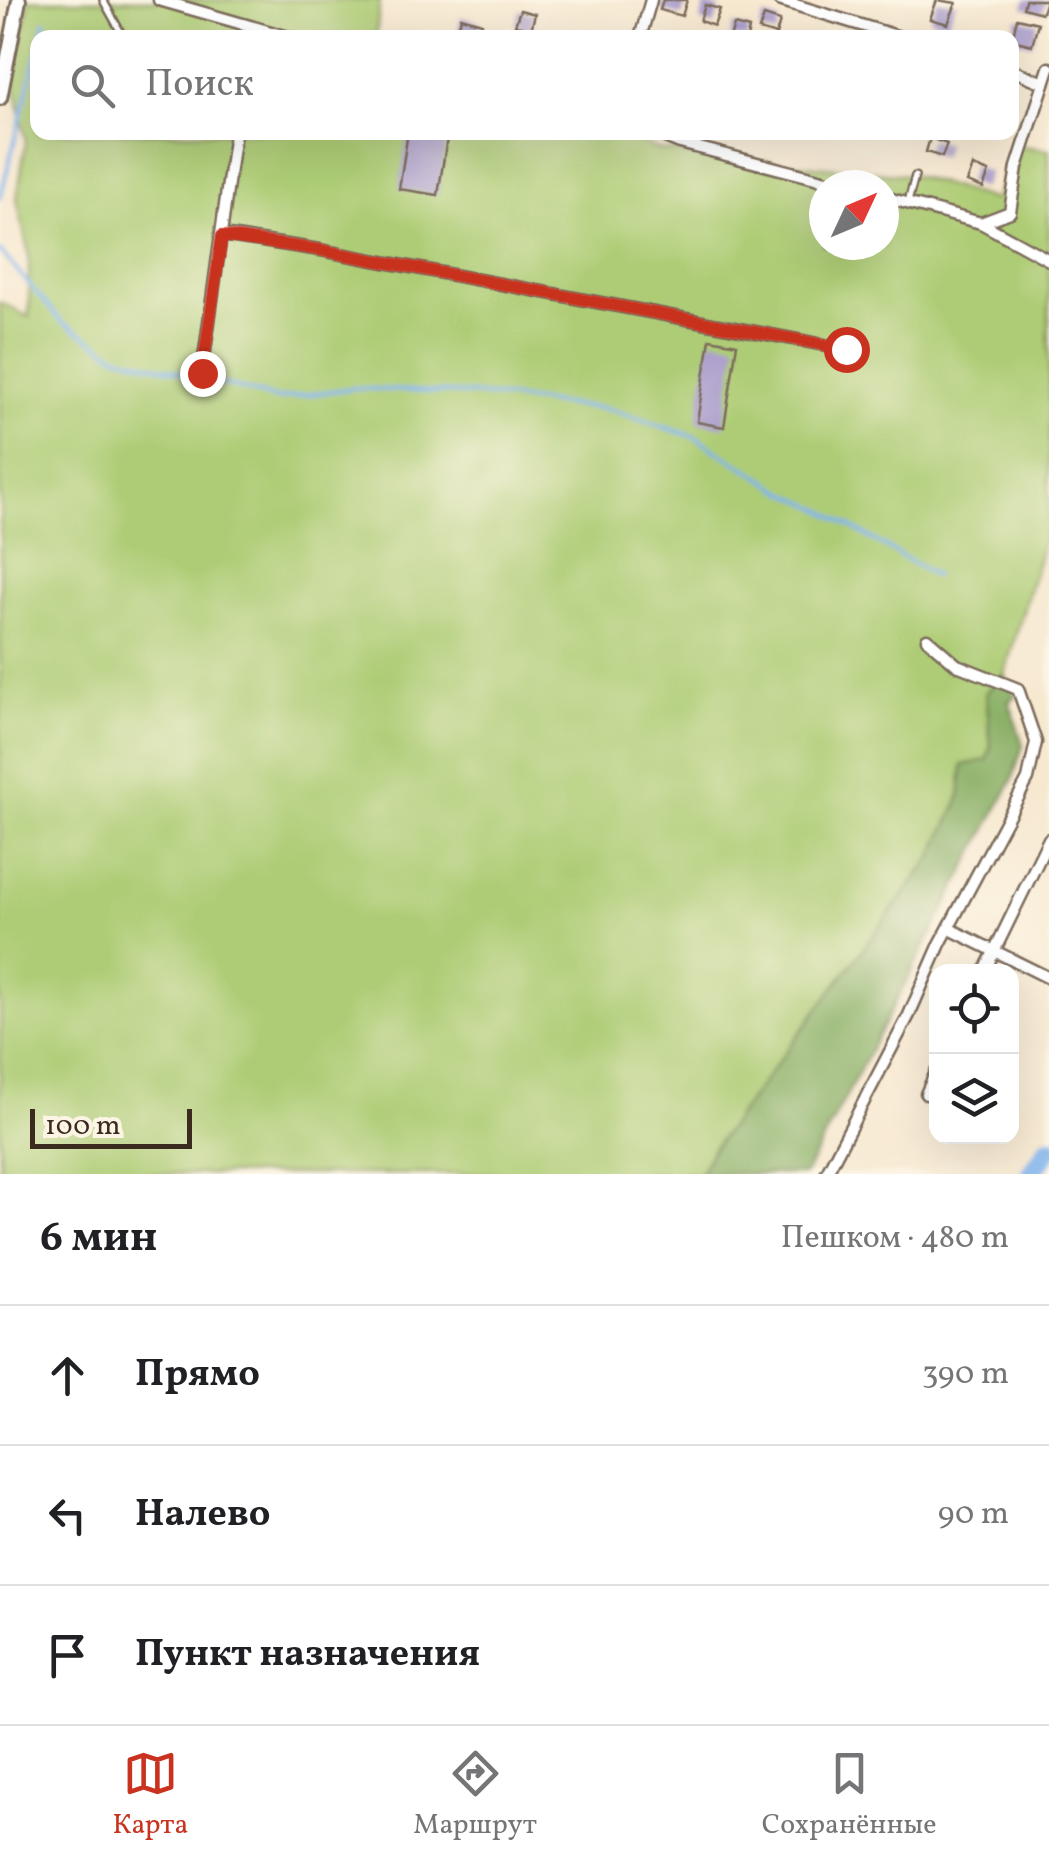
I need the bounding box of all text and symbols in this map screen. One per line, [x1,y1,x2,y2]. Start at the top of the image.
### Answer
search box [30,30,1019,140]
icon: search [65,58,120,113]
text: Поиск [145,59,254,112]
north arrow [809,170,899,260]
route start [824,327,870,373]
route end [180,351,226,397]
map controls [929,964,1019,1144]
button: locate [929,964,1019,1054]
button: layers [929,1054,1019,1144]
scale bar [30,1104,192,1148]
text: 100 m [45,1107,120,1146]
text: 6 мин [40,1210,157,1269]
text: Пешком · 480 m [781,1217,1009,1261]
icon: ahead [40,1348,95,1403]
text: Прямо [135,1349,260,1402]
text: 390 m [922,1353,1009,1397]
icon: left [40,1488,95,1543]
text: Налево [135,1489,271,1542]
text: 90 m [938,1493,1009,1537]
icon: arrive [40,1628,95,1683]
text: Пункт назначения [135,1629,480,1682]
tab: Карта [112,1746,188,1845]
tab: Маршрут [413,1746,537,1845]
tab: Сохранённые [762,1746,937,1845]

